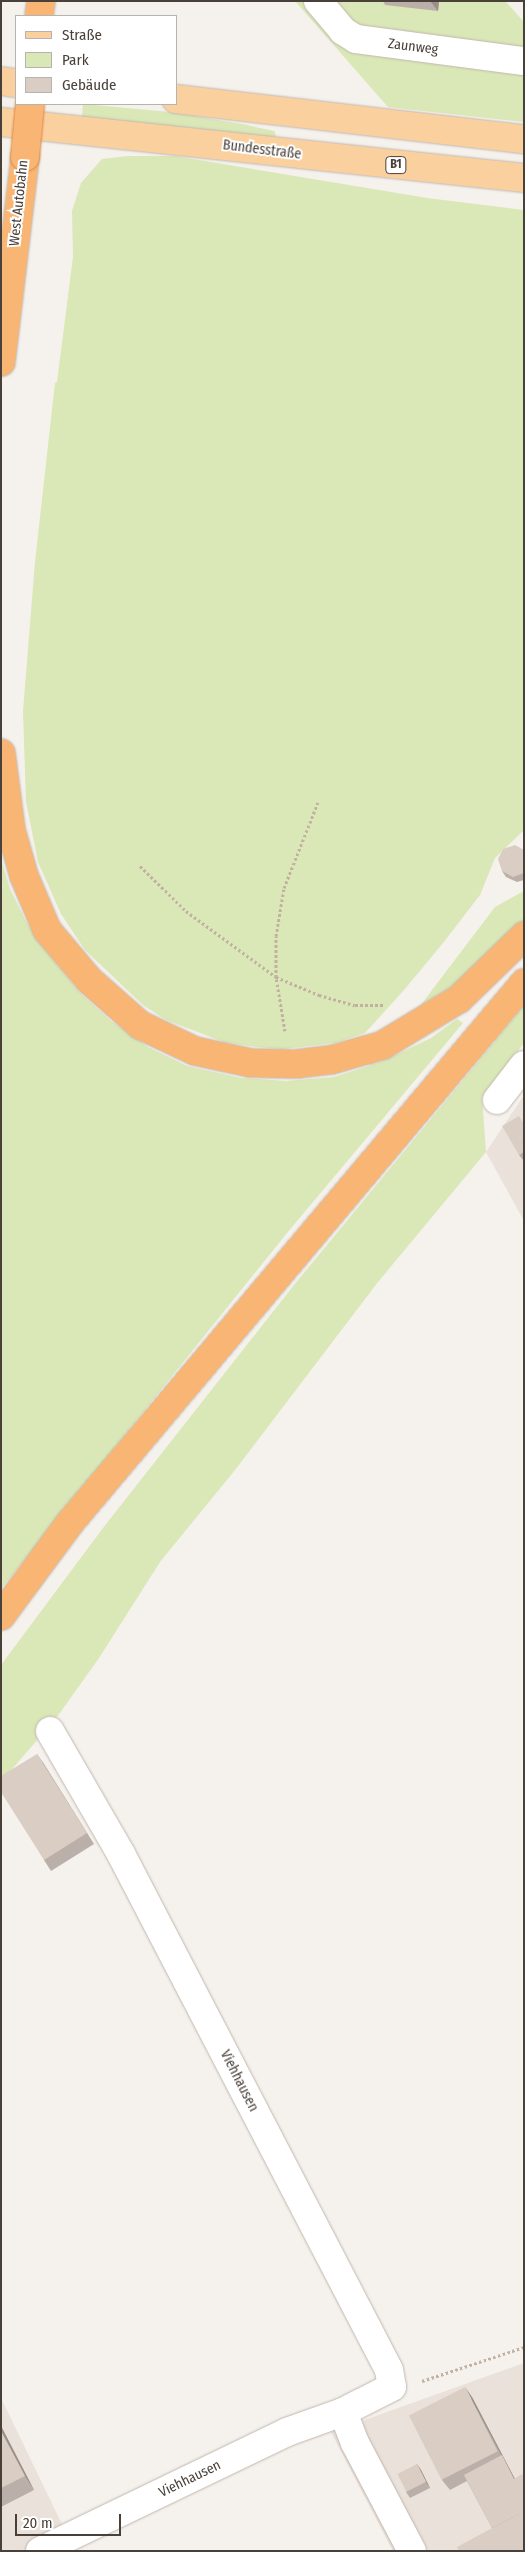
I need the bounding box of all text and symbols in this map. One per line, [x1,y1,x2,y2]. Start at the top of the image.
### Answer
legend [15,15,178,105]
text: Straße [62,26,102,44]
street label: Zaunweg [387,36,439,58]
text: Park [62,51,89,69]
text: Gebäude [62,76,117,94]
street label: Bundesstraße [222,137,302,163]
road number: B1 [385,156,407,174]
street label: West Autobahn [6,159,32,247]
street label: Viehhausen [216,2047,262,2115]
street label: Viehhausen [156,2457,224,2501]
scale bar [18,2504,124,2536]
text: 20 m [23,2514,53,2532]

